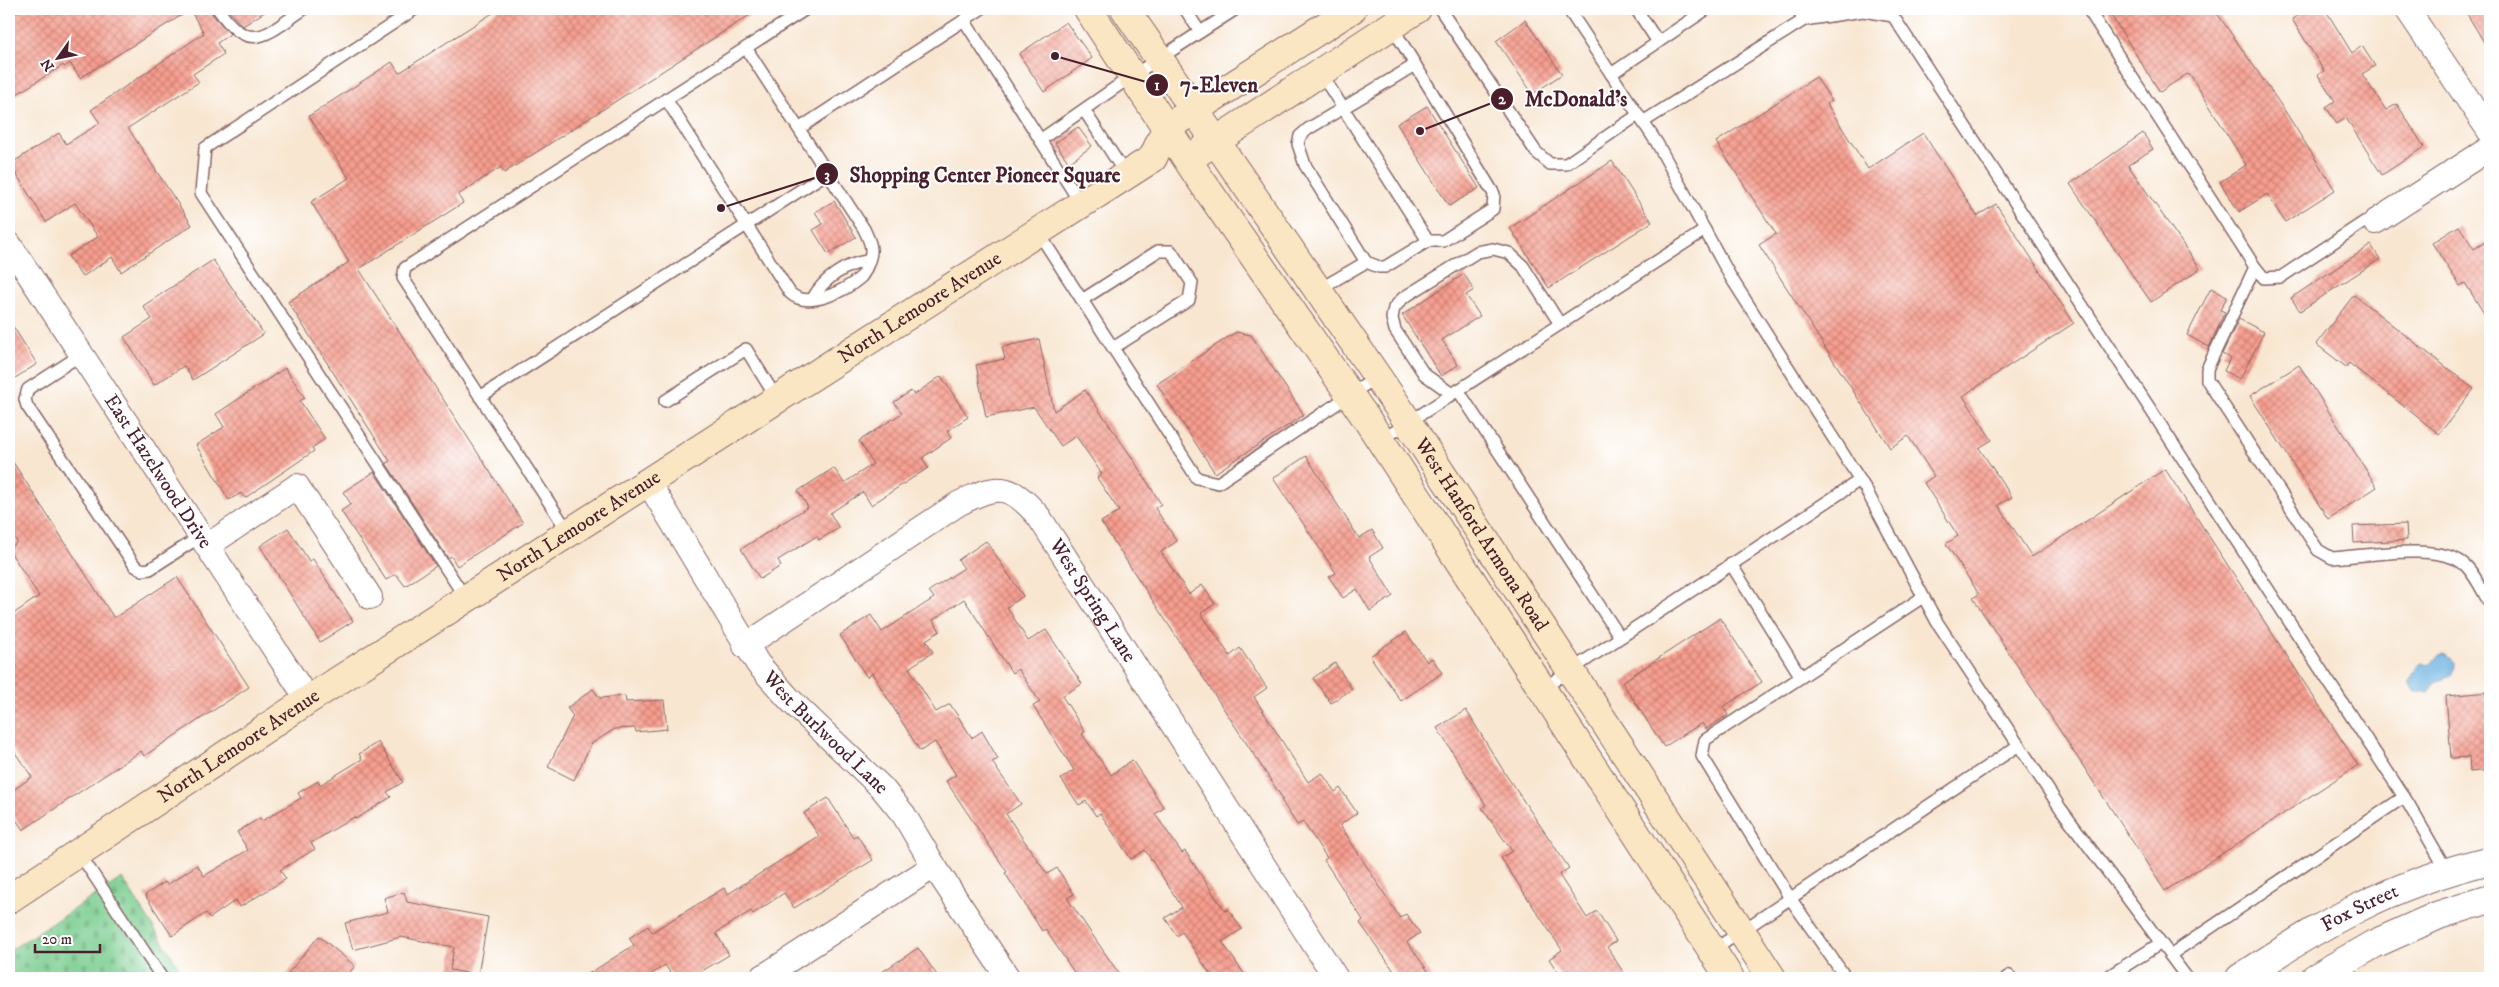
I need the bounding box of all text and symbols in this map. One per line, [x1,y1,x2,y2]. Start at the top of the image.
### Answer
north arrow [32,32,82,82]
text: N [37,54,59,74]
callout: 7-Eleven [1145,67,1268,103]
text: 7-Eleven [1180,73,1259,99]
text: 1 [1154,76,1160,95]
callout: McDonald's [1490,81,1637,117]
text: McDonald's [1525,87,1627,113]
text: 2 [1498,90,1506,109]
callout: Shopping Center Pioneer Square [814,156,1130,192]
text: Shopping Center Pioneer Square [849,163,1121,189]
text: 3 [824,166,830,185]
street label: North Lemoore Avenue [833,246,1006,369]
street label: East Hazelwood Drive [99,390,218,553]
street label: West Hanford Armona Road [1409,432,1554,636]
street label: North Lemoore Avenue [493,465,665,588]
street label: West Spring Lane [1043,533,1142,667]
street label: West Burlwood Lane [757,665,894,799]
street label: North Lemoore Avenue [153,683,324,809]
street label: Fox Street [2317,879,2402,937]
scale bar [35,922,100,954]
text: 20 m [42,930,72,949]

